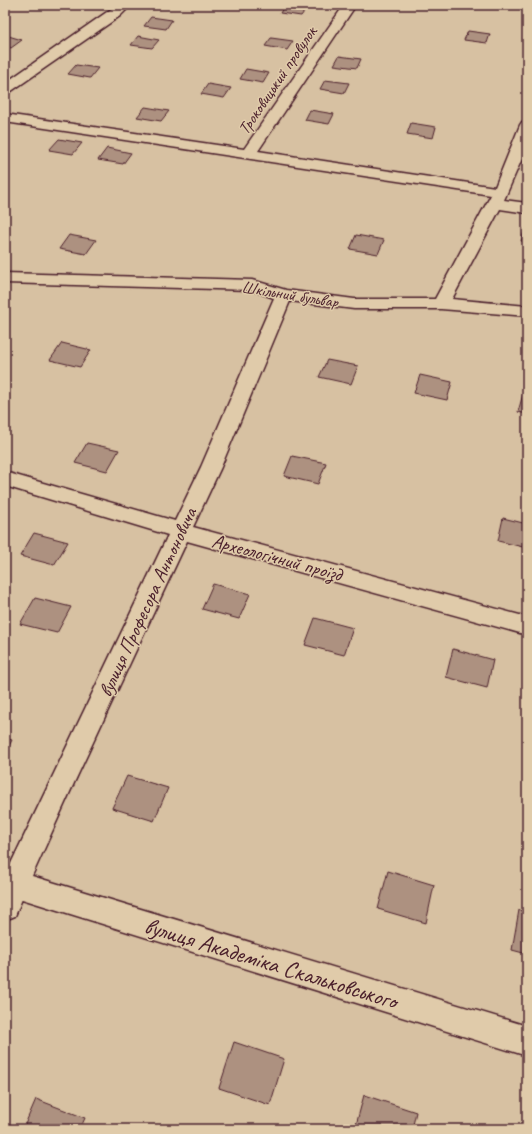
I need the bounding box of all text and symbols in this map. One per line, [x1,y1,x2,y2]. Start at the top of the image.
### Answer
street label: Троковицький провулок [234,21,322,138]
street label: Шкільний бульвар [240,276,341,313]
street label: вулиця Професора Антоновича [93,502,203,701]
street label: Археологічний проїзд [209,528,346,588]
street label: вулиця Академіка Скальковського [141,910,403,1017]

